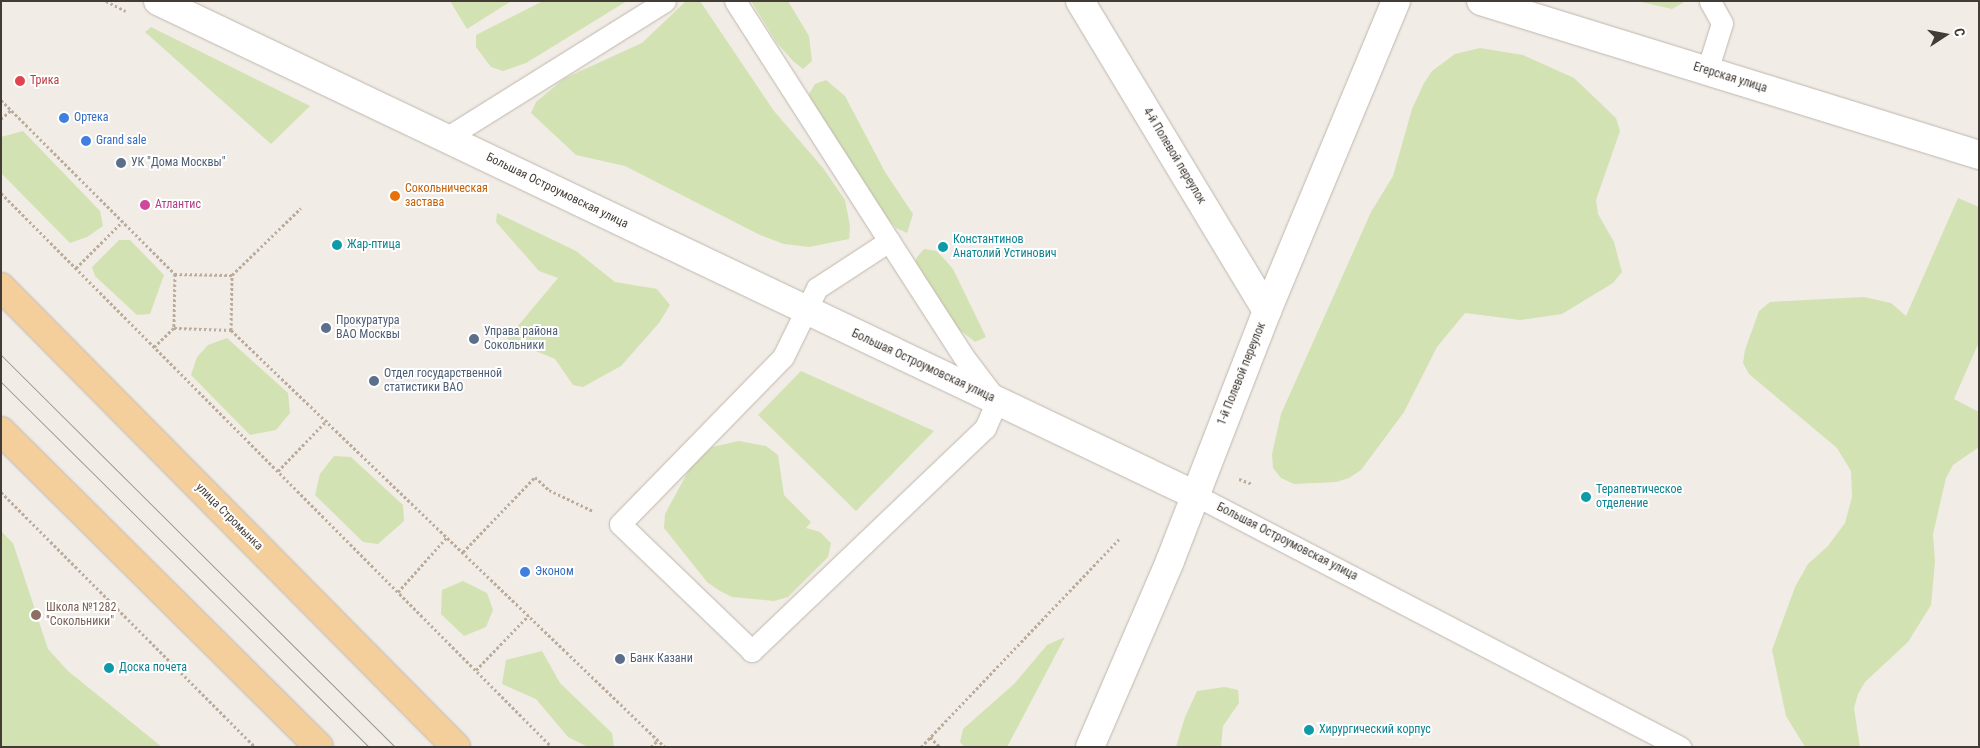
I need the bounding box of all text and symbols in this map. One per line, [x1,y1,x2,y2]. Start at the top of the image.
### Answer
north arrow [1920,10,1970,60]
text: С [1951,27,1968,38]
street label: Егерская улица [1691,60,1769,96]
place label: Трика [30,74,59,88]
marker: Трика [14,75,26,87]
street label: 4-й Полевой переулок [1140,105,1208,207]
place label: Ортека [74,111,108,125]
marker: Ортека [58,112,70,124]
place label: Grand sale [96,134,146,148]
marker: Grand sale [80,135,92,147]
street label: Большая Остроумовская улица [484,150,630,232]
place label: УК "Дома Москвы" [131,156,226,170]
marker: УК "Дома Москвы" [115,157,127,169]
place label: Сокольническая застава [405,182,488,210]
marker: Сокольническая застава [389,190,401,202]
place label: Атлантис [155,198,201,212]
marker: Атлантис [139,199,151,211]
place label: Константинов Анатолий Устинович [953,233,1057,261]
place label: Жар-птица [347,238,401,252]
marker: Жар-птица [331,239,343,251]
marker: Константинов Анатолий Устинович [937,241,949,253]
place label: Прокуратура ВАО Москвы [336,314,400,342]
street label: 1-й Полевой переулок [1215,320,1269,428]
marker: Прокуратура ВАО Москвы [320,322,332,334]
place label: Управа района Сокольники [484,325,558,353]
street label: Большая Остроумовская улица [849,326,997,406]
marker: Управа района Сокольники [468,333,480,345]
place label: Отдел государственной статистики ВАО [384,367,502,395]
marker: Отдел государственной статистики ВАО [368,375,380,387]
street label: улица Стромынка [192,480,266,554]
place label: Терапевтическое отделение [1596,483,1682,511]
marker: Терапевтическое отделение [1580,491,1592,503]
street label: Большая Остроумовская улица [1214,500,1360,584]
place label: Эконом [535,565,574,579]
marker: Эконом [519,566,531,578]
place label: Школа №1282 "Сокольники" [46,601,116,629]
marker: Школа №1282 "Сокольники" [30,609,42,621]
place label: Банк Казани [630,652,693,666]
marker: Банк Казани [614,653,626,665]
place label: Доска почета [119,661,187,675]
marker: Доска почета [103,662,115,674]
place label: Хирургический корпус [1319,723,1431,737]
marker: Хирургический корпус [1303,724,1315,736]

